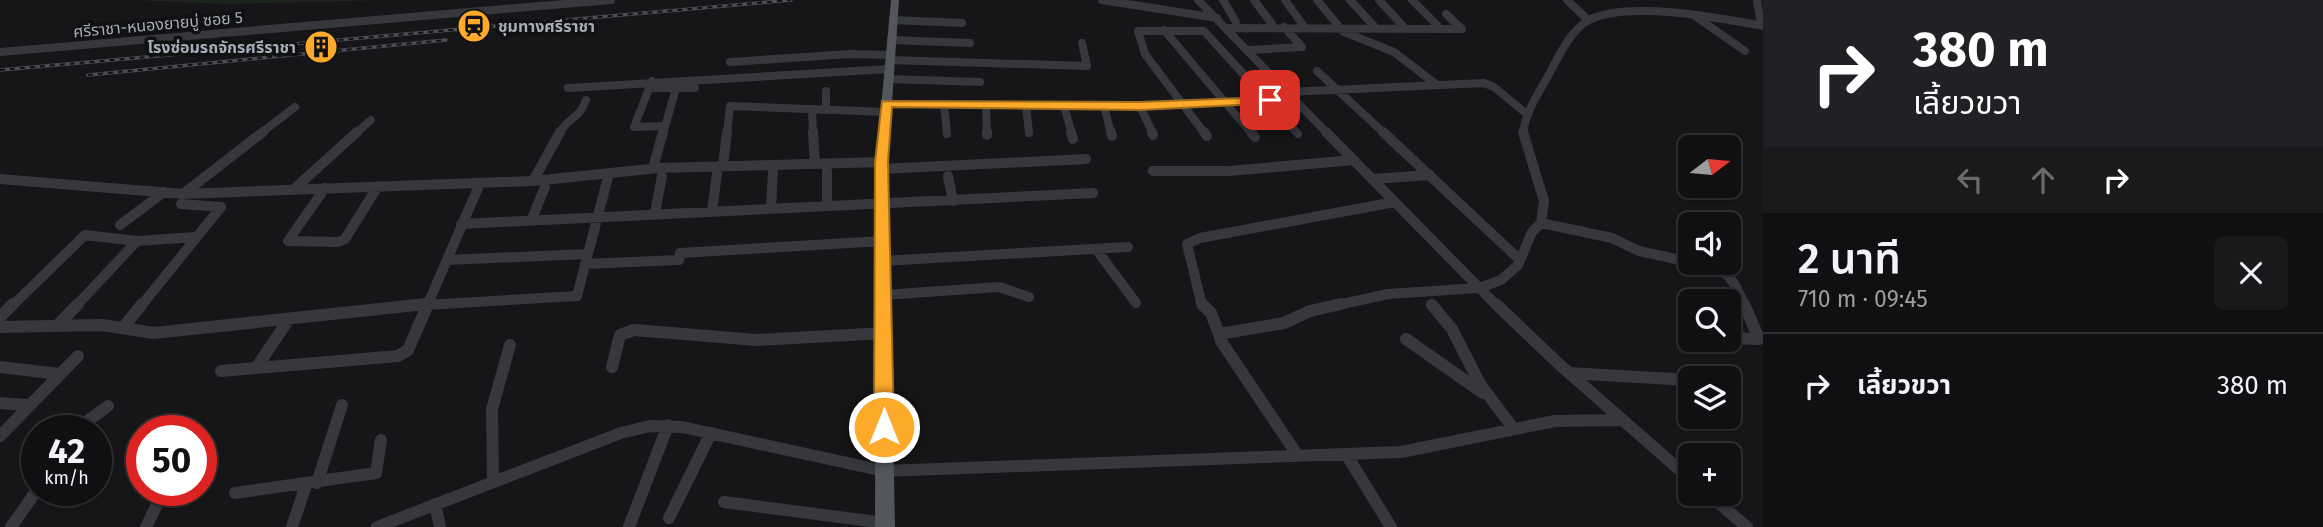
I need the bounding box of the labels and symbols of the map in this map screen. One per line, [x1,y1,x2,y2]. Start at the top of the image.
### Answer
station icon: ชุมทางศรีราชา [455,7,493,45]
street label: ศรีราชา-หนองยายบู่ ซอย 5 [72,8,244,41]
place label: ชุมทางศรีราชา [498,17,595,36]
building icon: โรงซ่อมรถจักรศรีราชา [302,28,340,66]
place label: โรงซ่อมรถจักรศรีราชา [147,38,296,57]
pin [1240,70,1300,130]
north arrow [1678,135,1741,198]
position arrow [847,390,921,464]
speed limit sign: 50 [126,415,217,506]

